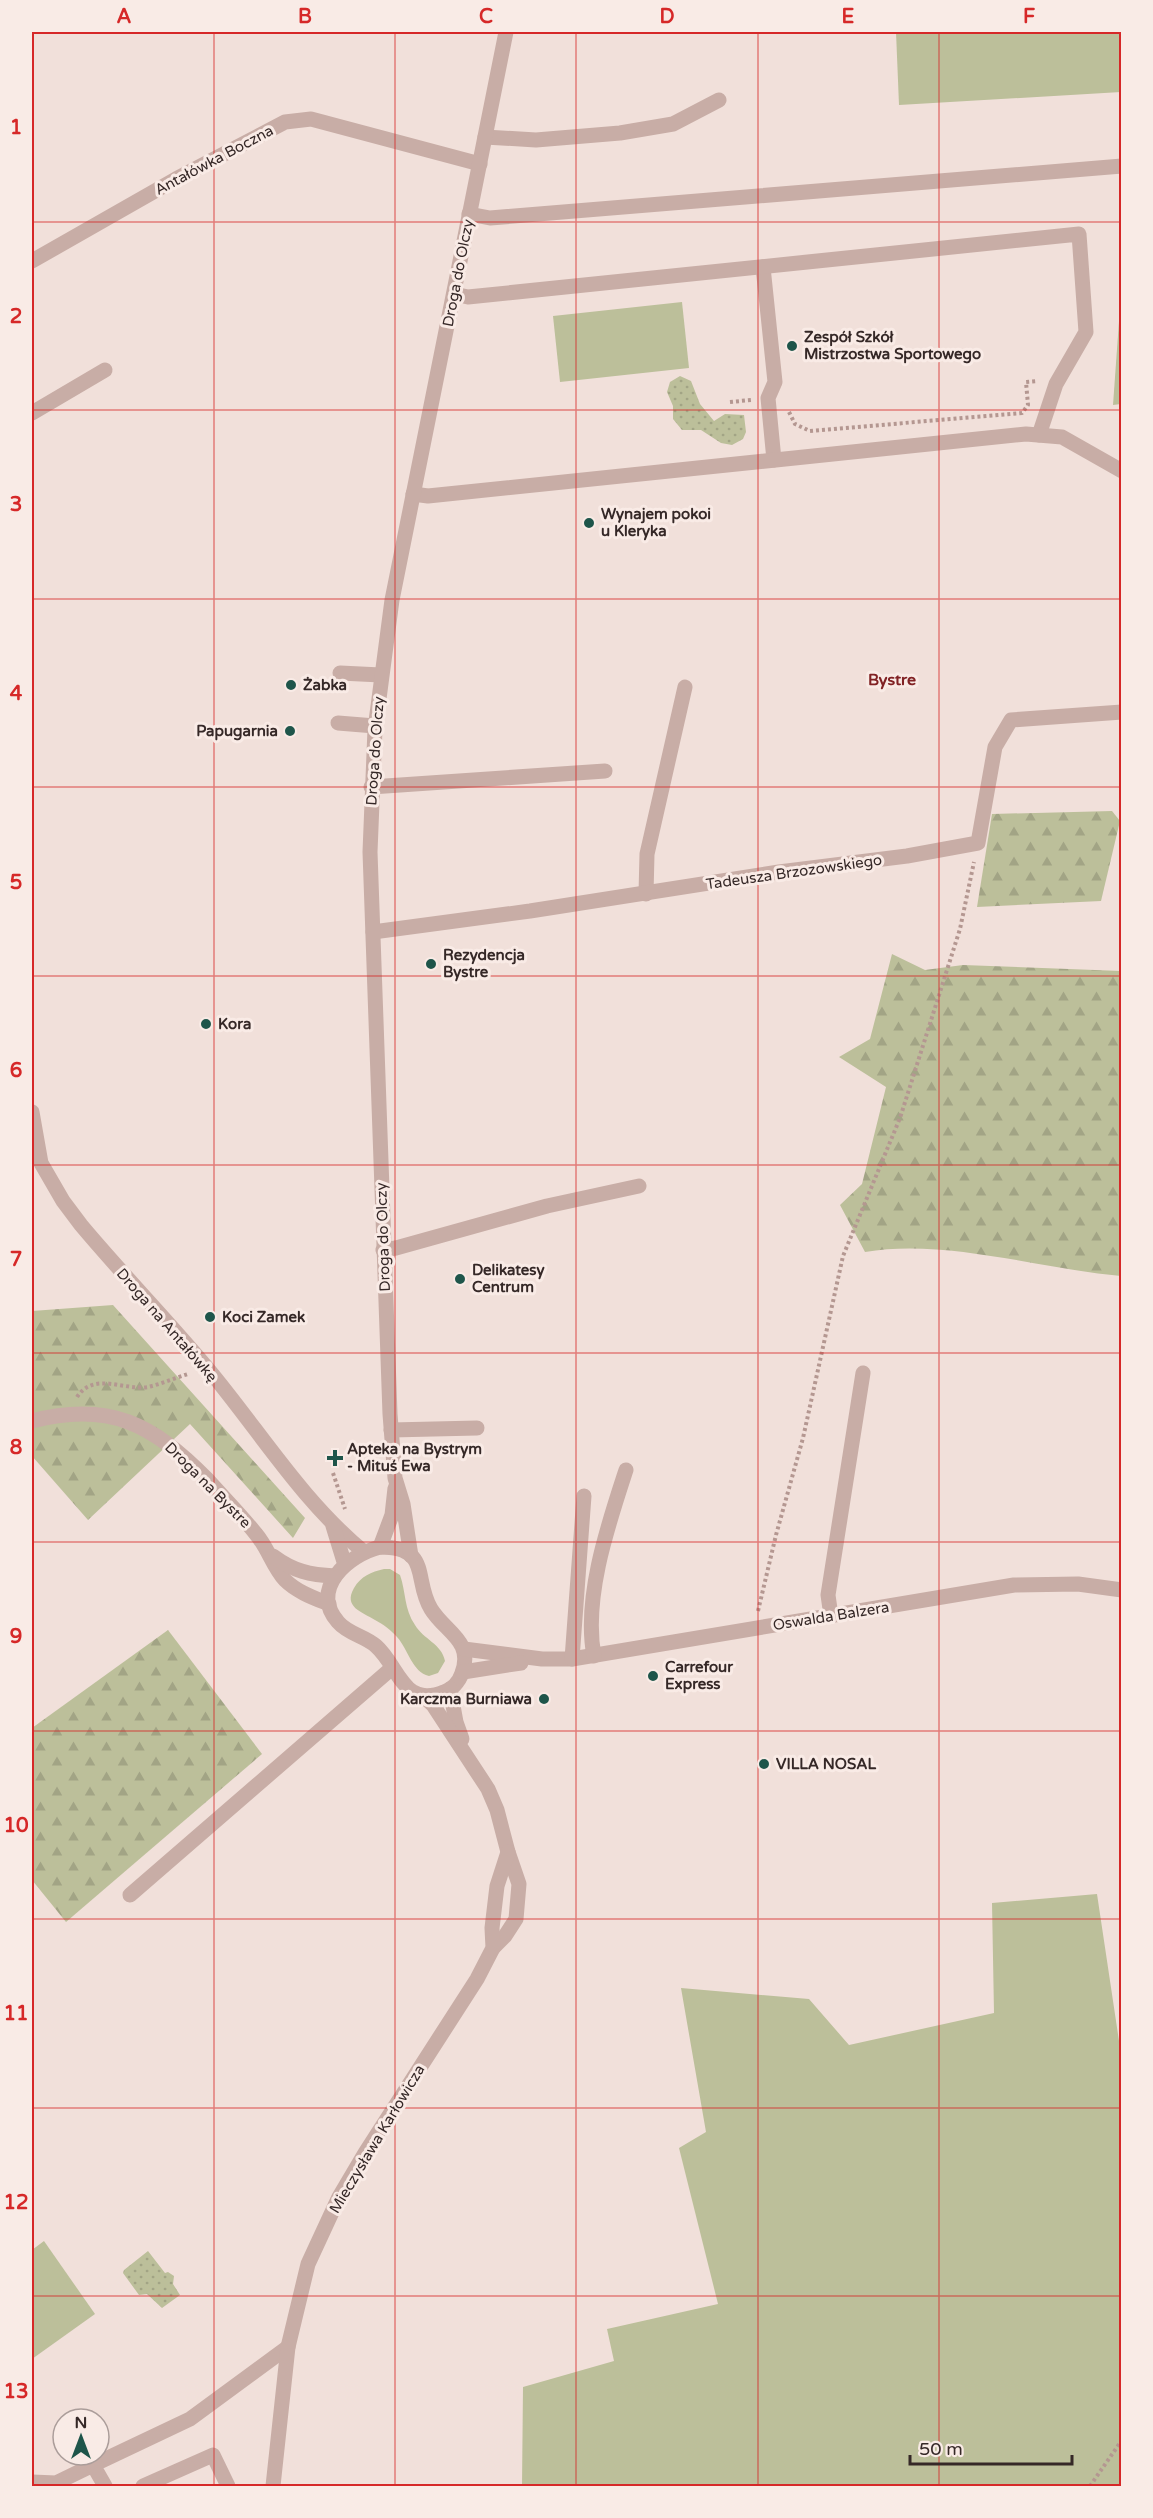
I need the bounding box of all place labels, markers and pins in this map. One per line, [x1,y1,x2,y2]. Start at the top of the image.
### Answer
place label: Zespół Szkół Mistrzostwa Sportowego [804,328,981,364]
marker: Zespół Szkół Mistrzostwa Sportowego [785,339,799,353]
place label: Wynajem pokoi u Kleryka [601,505,711,541]
marker: Wynajem pokoi u Kleryka [582,516,596,530]
place label: Żabka [303,676,347,694]
marker: Żabka [284,678,298,692]
place label: Papugarnia [196,722,278,741]
marker: Papugarnia [283,724,297,738]
place label: Rezydencja Bystre [443,946,525,982]
marker: Rezydencja Bystre [424,957,438,971]
place label: Kora [218,1015,251,1033]
marker: Kora [199,1017,213,1031]
place label: Delikatesy Centrum [472,1261,545,1296]
marker: Delikatesy Centrum [453,1272,467,1286]
place label: Koci Zamek [222,1308,305,1326]
marker: Koci Zamek [203,1310,217,1324]
place label: Apteka na Bystrym - Mituś Ewa [347,1440,482,1475]
marker: Apteka na Bystrym - Mituś Ewa [328,1451,342,1465]
place label: Carrefour Express [665,1658,733,1694]
marker: Carrefour Express [646,1669,660,1683]
place label: Karczma Burniawa [400,1690,532,1708]
marker: Karczma Burniawa [537,1692,551,1706]
place label: VILLA NOSAL [776,1755,876,1773]
marker: VILLA NOSAL [757,1757,771,1771]

